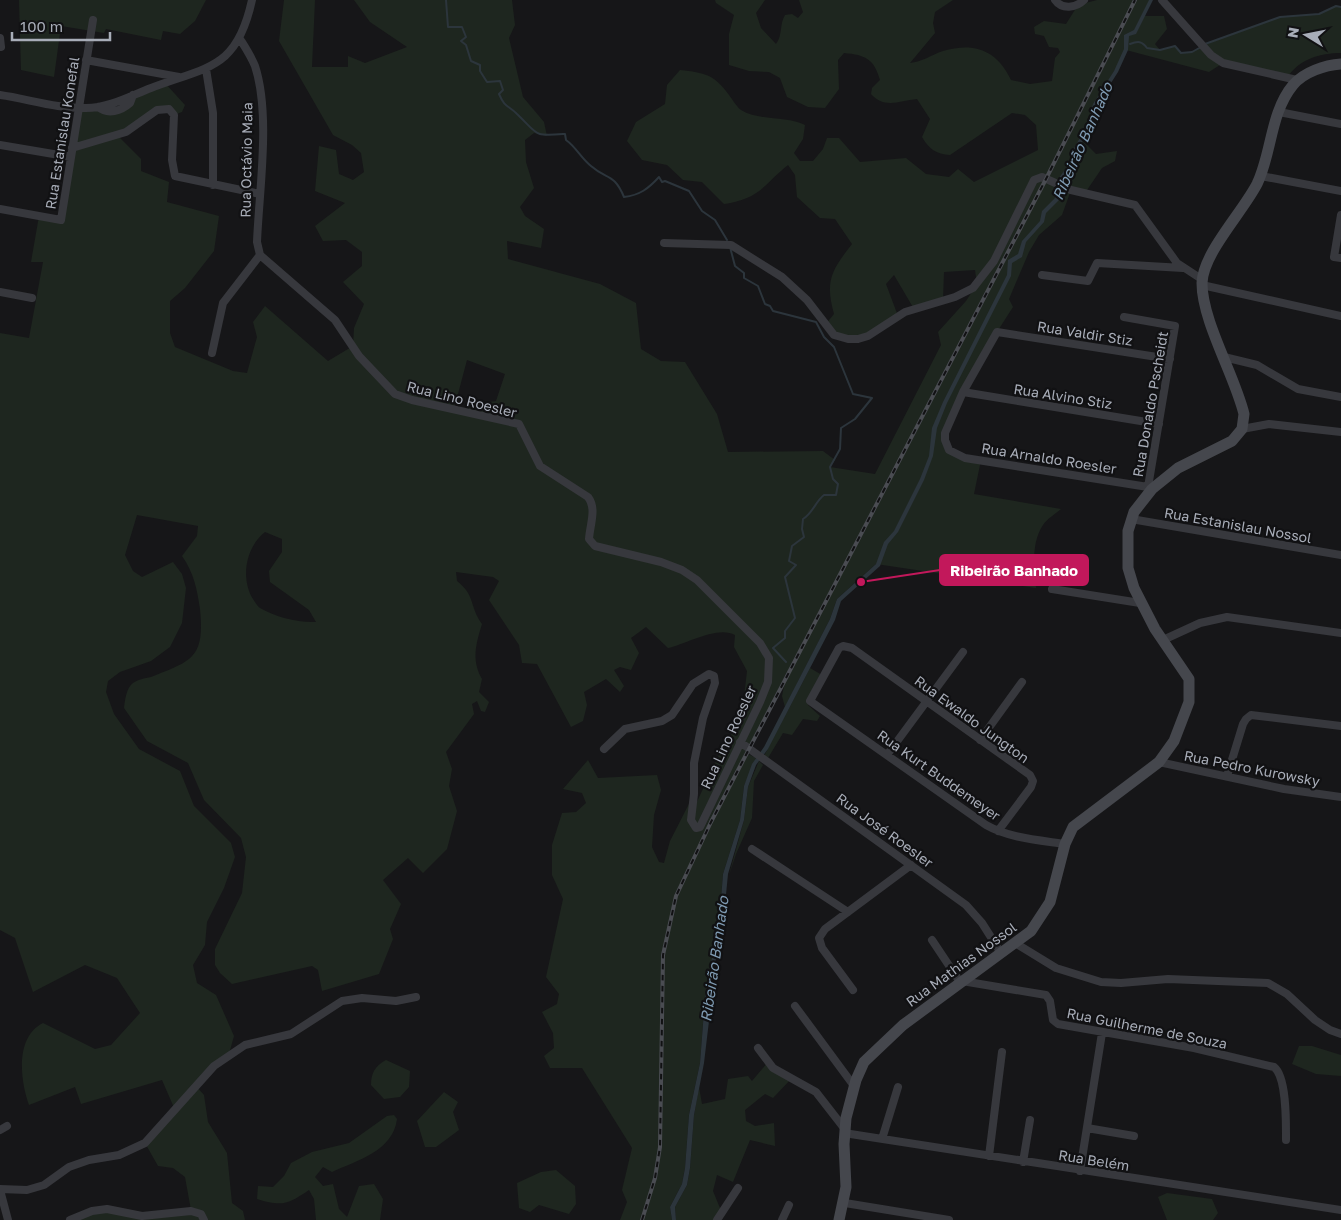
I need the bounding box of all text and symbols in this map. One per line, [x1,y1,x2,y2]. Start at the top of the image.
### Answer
scale bar [12,10,110,42]
north arrow [1281,10,1331,60]
text: 100 m [20,17,63,35]
text: N [1283,26,1302,39]
street label: Rua Estanislau Konefal [42,55,82,211]
water label: Ribeirão Banhado [1048,79,1116,203]
street label: Rua Octávio Maia [236,102,256,218]
street label: Rua Valdir Stiz [1036,317,1134,349]
street label: Rua Donaldo Pscheidt [1129,330,1171,478]
street label: Rua Lino Roesler [405,377,519,421]
street label: Rua Alvino Stiz [1012,380,1114,412]
street label: Rua Arnaldo Roesler [980,439,1118,477]
street label: Rua Estanislau Nossol [1163,504,1313,546]
callout: Ribeirão Banhado [940,555,1088,585]
text: Ribeirão Banhado [950,561,1078,579]
street label: Rua Ewaldo Jungton [911,672,1033,766]
street label: Rua Lino Roesler [697,682,760,792]
street label: Rua Kurt Buddemeyer [874,726,1004,824]
street label: Rua Pedro Kurowsky [1183,746,1322,790]
street label: Rua José Roesler [833,789,937,871]
water label: Ribeirão Banhado [696,894,732,1023]
street label: Rua Mathias Nossol [902,918,1020,1010]
street label: Rua Guilherme de Souza [1065,1004,1229,1052]
street label: Rua Belém [1057,1146,1131,1174]

